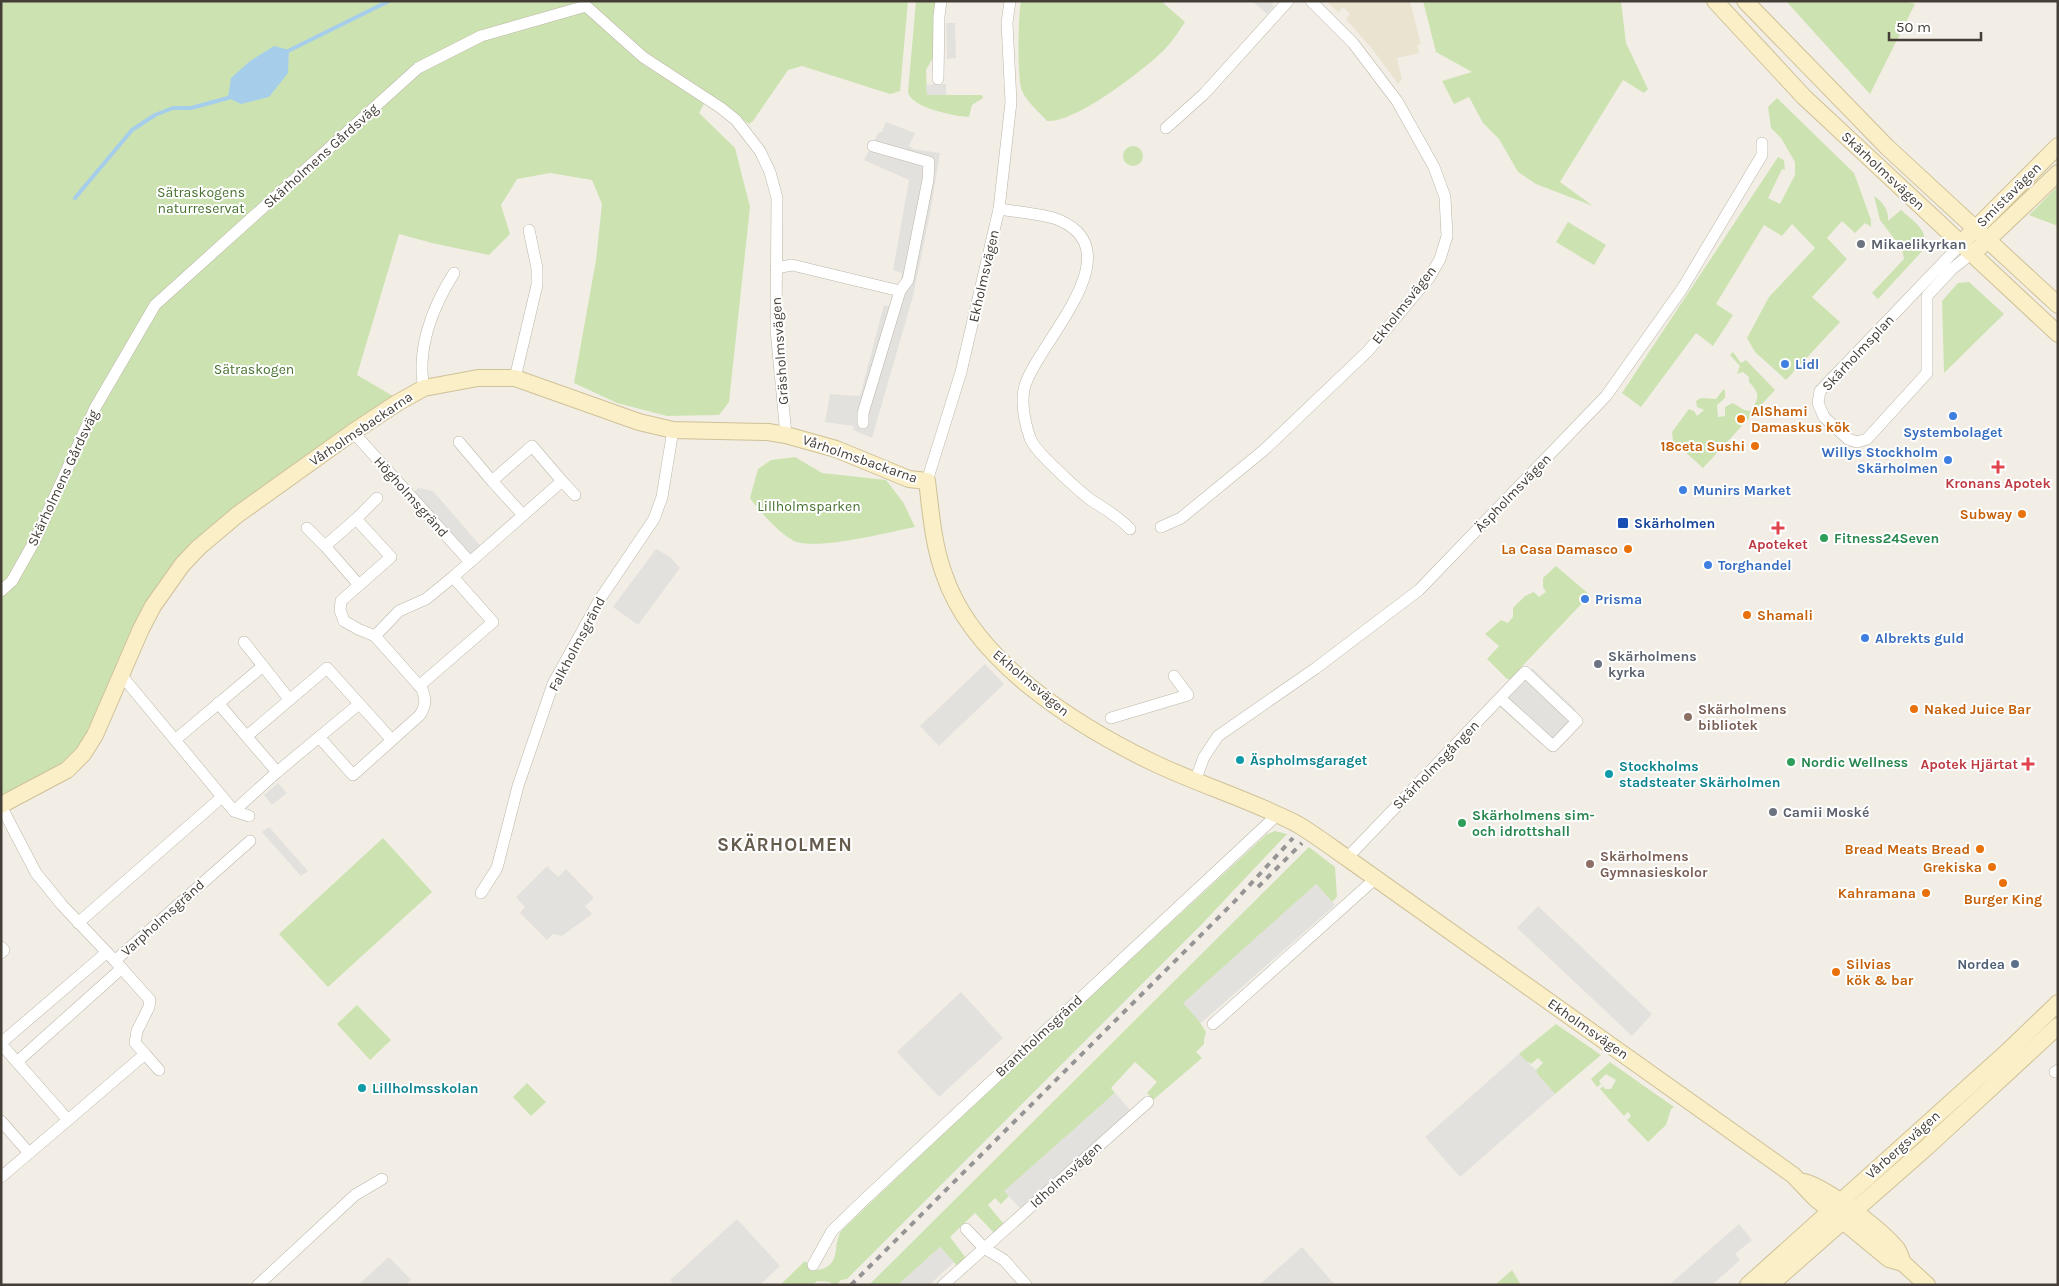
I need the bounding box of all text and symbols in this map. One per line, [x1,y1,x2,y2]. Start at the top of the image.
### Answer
scale bar [1889,10,1982,42]
text: 50 m [1896,18,1931,36]
street label: Skärholmens Gårdsväg [260,100,382,212]
street label: Skärholmsvägen [1838,128,1928,214]
street label: Smistavägen [1973,159,2045,231]
park label: Sätraskogens naturreservat [157,184,245,217]
street label: Ekholmsvägen [965,228,1003,324]
place label: Mikaelikyrkan [1871,236,1967,253]
marker: Mikaelikyrkan [1855,238,1867,250]
street label: Ekholmsvägen [1368,263,1440,347]
street label: Gräsholmsvägen [768,297,792,405]
street label: Skärholmsplan [1818,311,1898,395]
place label: Lidl [1795,356,1819,373]
marker: Lidl [1779,358,1791,370]
park label: Sätraskogen [214,361,294,378]
street label: Vårholmsbackarna [306,388,416,470]
place label: AlShami Damaskus kök [1751,403,1851,436]
street label: Skärholmens Gårdsväg [24,407,102,549]
marker: Systembolaget [1947,410,1959,422]
marker: AlShami Damaskus kök [1735,413,1747,425]
place label: Systembolaget [1903,424,2003,441]
street label: Vårholmsbackarna [800,431,920,487]
place label: 18ceta Sushi [1660,438,1745,455]
marker: 18ceta Sushi [1749,440,1761,452]
place label: Willys Stockholm Skärholmen [1821,444,1938,477]
street label: Äspholmsvägen [1471,450,1555,536]
street label: Högholmsgränd [370,453,452,541]
marker: Willys Stockholm Skärholmen [1942,454,1954,466]
marker: Kronans Apotek [1992,461,2004,473]
place label: Kronans Apotek [1945,475,2052,492]
place label: Munirs Market [1693,482,1791,499]
marker: Munirs Market [1677,484,1689,496]
park label: Lillholmsparken [757,498,861,515]
place label: Subway [1960,506,2012,523]
marker: Subway [2016,508,2028,520]
place label: Skärholmen [1634,515,1715,532]
marker: Skärholmen [1616,516,1630,530]
marker: Apoteket [1772,522,1784,534]
place label: Fitness24Seven [1834,530,1939,547]
marker: Fitness24Seven [1818,532,1830,544]
place label: Apoteket [1748,536,1808,553]
place label: La Casa Damasco [1501,541,1618,558]
marker: La Casa Damasco [1622,543,1634,555]
place label: Torghandel [1718,557,1792,574]
marker: Torghandel [1702,559,1714,571]
place label: Prisma [1595,591,1642,608]
marker: Prisma [1579,593,1591,605]
street label: Falkholmsgränd [545,594,609,694]
place label: Shamali [1757,607,1813,624]
marker: Shamali [1741,609,1753,621]
place label: Albrekts guld [1875,630,1964,647]
marker: Albrekts guld [1859,632,1871,644]
street label: Ekholmsvägen [989,646,1073,720]
place label: Skärholmens kyrka [1608,648,1697,681]
marker: Skärholmens kyrka [1592,658,1604,670]
place label: Skärholmens bibliotek [1698,701,1787,734]
place label: Naked Juice Bar [1924,701,2031,718]
marker: Naked Juice Bar [1908,703,1920,715]
marker: Skärholmens bibliotek [1682,711,1694,723]
street label: Skärholmsgången [1389,717,1483,813]
place label: Äspholmsgaraget [1250,752,1368,769]
marker: Äspholmsgaraget [1234,754,1246,766]
place label: Nordic Wellness [1801,754,1908,771]
marker: Nordic Wellness [1785,756,1797,768]
place label: Apotek Hjärtat [1921,756,2018,773]
place label: Stockholms stadsteater Skärholmen [1619,758,1780,791]
marker: Apotek Hjärtat [2022,758,2034,770]
marker: Stockholms stadsteater Skärholmen [1603,768,1615,780]
place label: Camii Moské [1783,804,1869,821]
marker: Camii Moské [1767,806,1779,818]
place label: Skärholmens sim- och idrottshall [1472,807,1595,840]
marker: Skärholmens sim- och idrottshall [1456,817,1468,829]
district label: SKÄRHOLMEN [717,833,853,856]
place label: Bread Meats Bread [1845,841,1970,858]
marker: Bread Meats Bread [1974,843,1986,855]
place label: Skärholmens Gymnasieskolor [1600,848,1708,881]
marker: Skärholmens Gymnasieskolor [1584,858,1596,870]
place label: Grekiska [1923,859,1982,876]
marker: Grekiska [1986,861,1998,873]
street label: Varpholmsgränd [118,876,208,960]
marker: Burger King [1997,877,2009,889]
place label: Kahramana [1838,885,1916,902]
marker: Kahramana [1920,887,1932,899]
place label: Burger King [1964,891,2042,908]
place label: Silvias kök & bar [1846,956,1914,989]
place label: Nordea [1957,956,2005,973]
marker: Nordea [2009,958,2021,970]
marker: Silvias kök & bar [1830,966,1842,978]
street label: Brantholmsgränd [992,991,1086,1081]
street label: Ekholmsvägen [1544,995,1632,1063]
place label: Lillholmsskolan [372,1080,478,1097]
marker: Lillholmsskolan [356,1082,368,1094]
street label: Vårbergsvägen [1862,1107,1944,1183]
street label: Idholmsvägen [1027,1138,1105,1212]

